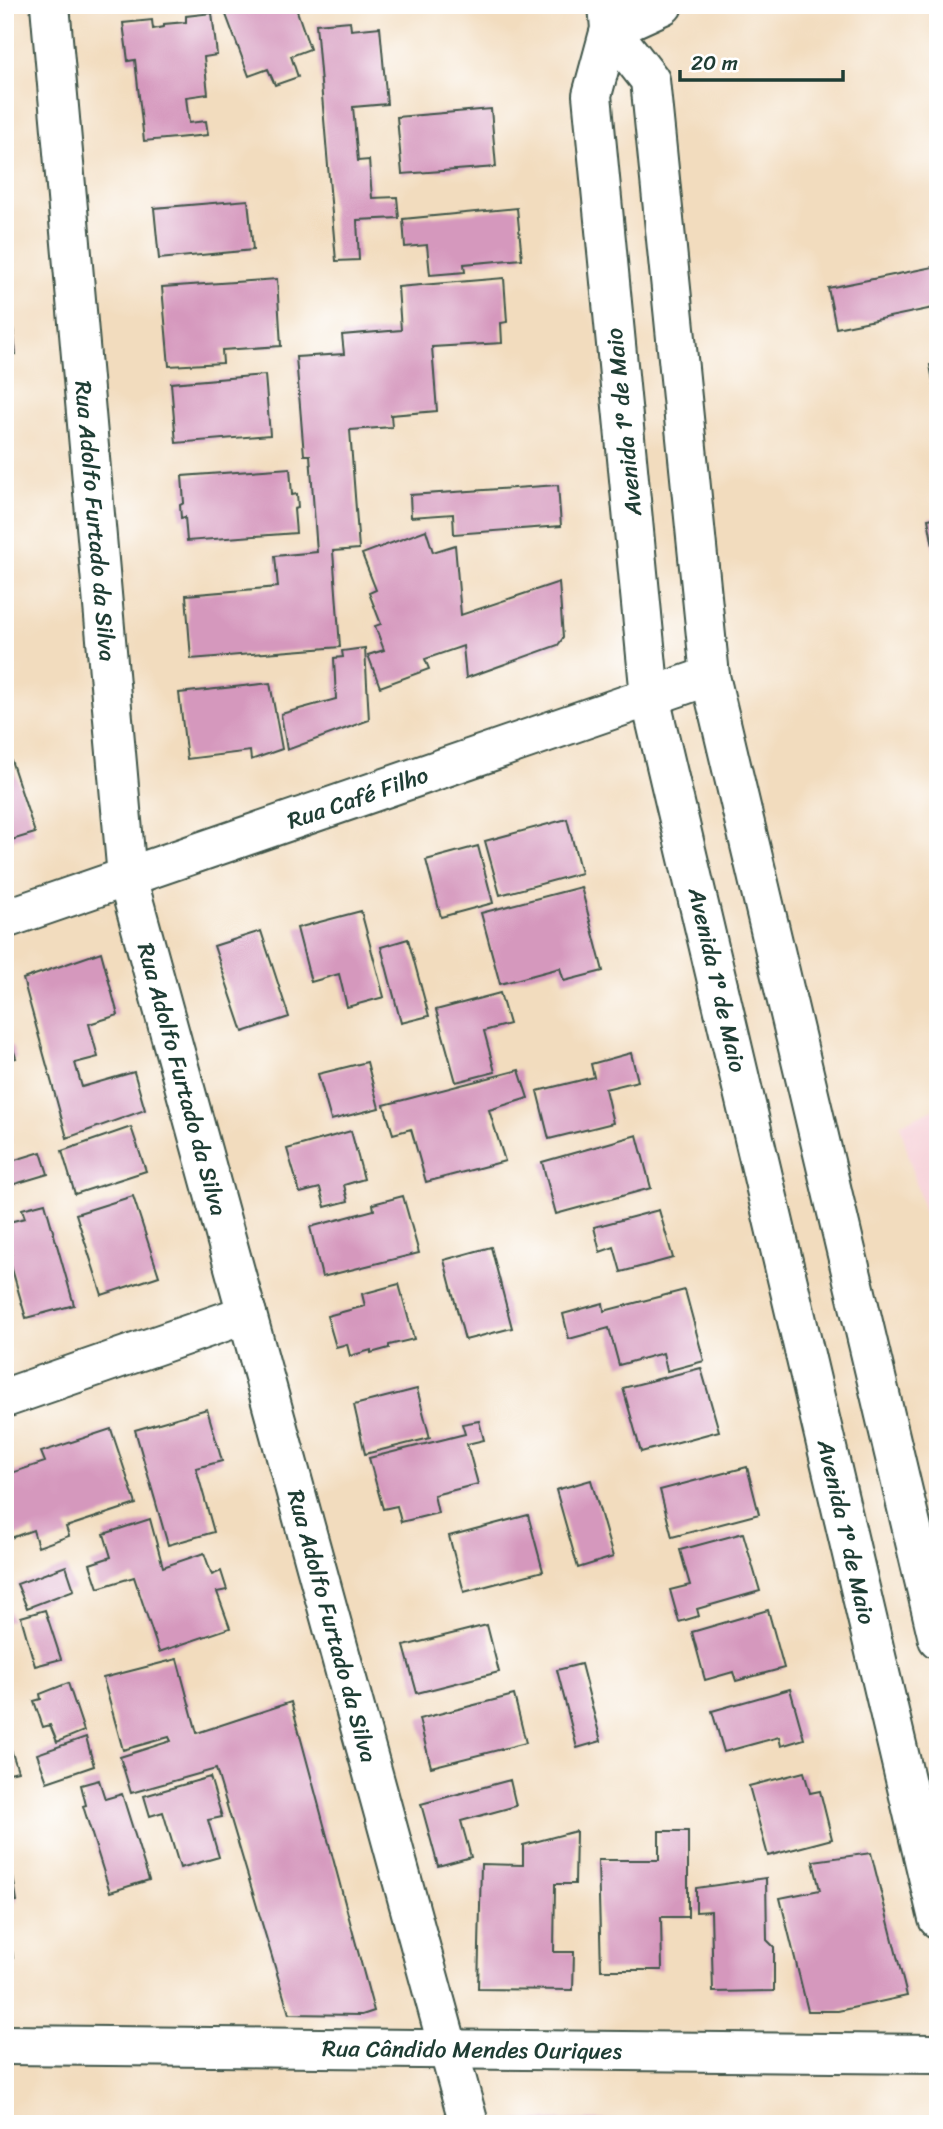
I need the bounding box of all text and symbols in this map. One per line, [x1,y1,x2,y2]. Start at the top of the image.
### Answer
scale bar [680,38,843,82]
text: 20 m [691,44,738,82]
street label: Avenida 1º de Maio [594,326,654,519]
street label: Rua Adolfo Furtado da Silva [63,379,128,663]
street label: Rua Café Filho [281,754,434,841]
street label: Avenida 1º de Maio [676,883,758,1077]
street label: Rua Adolfo Furtado da Silva [125,938,239,1220]
street label: Avenida 1º de Maio [805,1435,887,1629]
street label: Rua Adolfo Furtado da Silva [275,1485,389,1767]
street label: Rua Cândido Mendes Ouriques [322,2028,623,2071]

